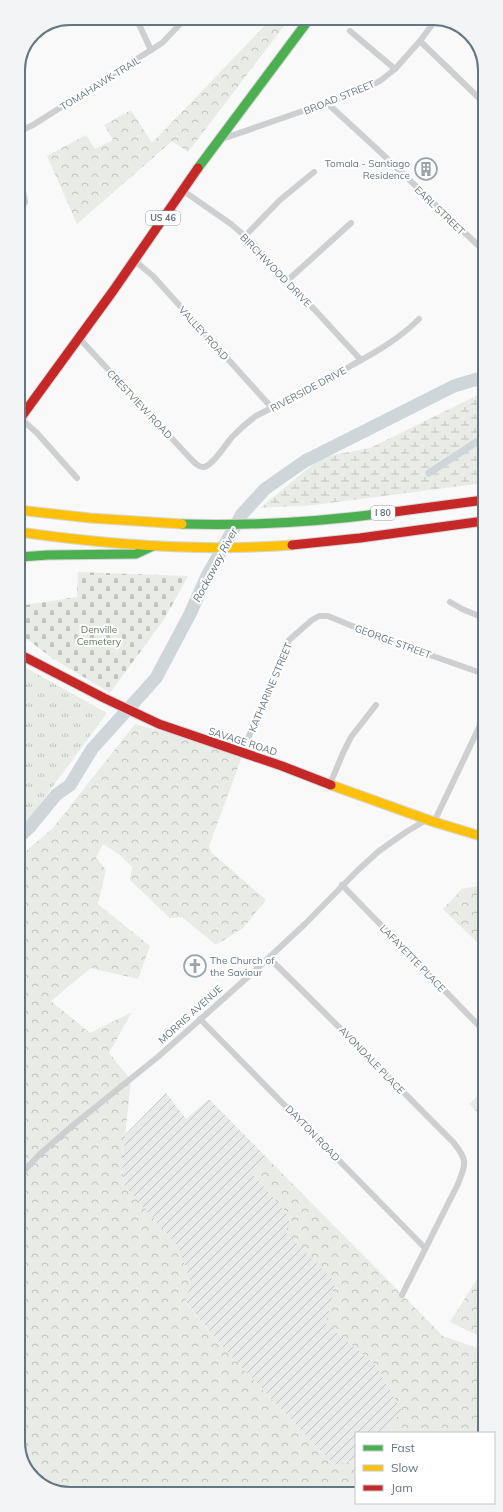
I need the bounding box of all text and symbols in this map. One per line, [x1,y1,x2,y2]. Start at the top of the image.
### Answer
street label: TOMAHAWK TRAIL [58,53,143,113]
street label: BROAD STREET [302,77,377,118]
building icon: Tomala - Santiago Residence [413,156,439,182]
place label: Tomala - Santiago Residence [325,157,410,182]
street label: EARL STREET [412,183,467,238]
road number: US 46 [146,211,180,225]
street label: BIRCHWOOD DRIVE [237,231,314,310]
street label: VALLEY ROAD [176,304,231,363]
street label: RIVERSIDE DRIVE [268,364,348,415]
street label: CRESTVIEW ROAD [104,367,175,442]
road number: I 80 [371,506,395,520]
water label: Rockaway River [190,525,241,605]
street label: GEORGE STREET [353,622,433,661]
park label: Denville Cemetery [77,623,122,648]
street label: KATHARINE STREET [246,641,295,734]
street label: SAVAGE ROAD [207,724,279,759]
street label: LAFAYETTE PLACE [377,922,448,995]
church icon: The Church of the Saviour [182,953,208,979]
place label: The Church of the Saviour [210,954,275,979]
street label: MORRIS AVENUE [156,982,225,1047]
street label: AVONDALE PLACE [336,1024,407,1097]
street label: DAYTON ROAD [283,1103,343,1164]
legend [355,1432,495,1504]
text: Fast [391,1440,415,1455]
text: Slow [391,1460,419,1475]
text: Jam [391,1480,413,1495]

